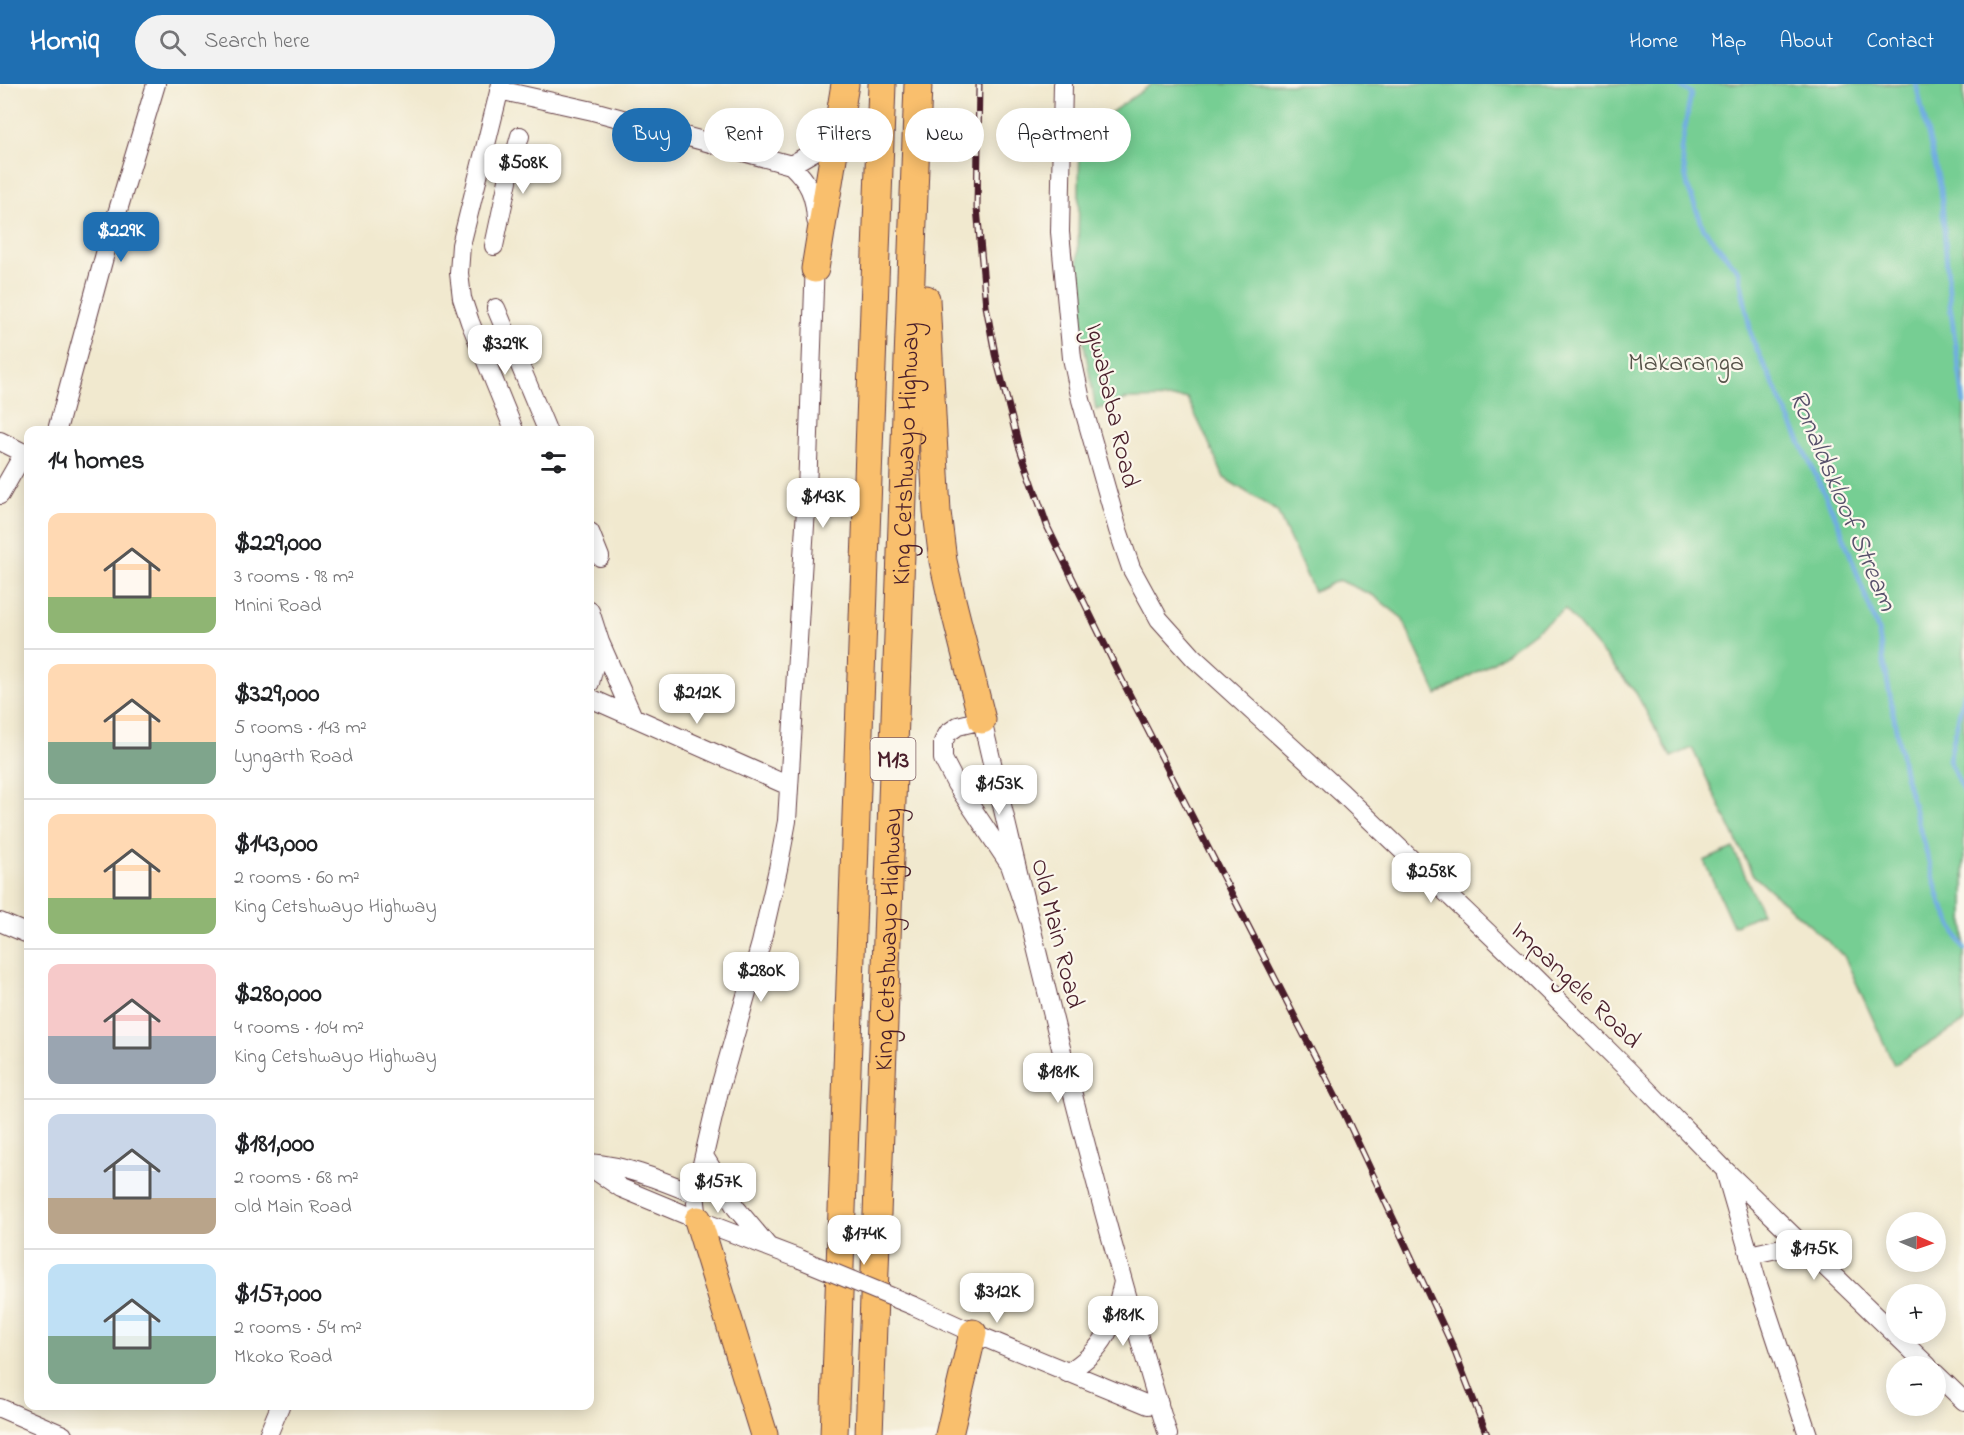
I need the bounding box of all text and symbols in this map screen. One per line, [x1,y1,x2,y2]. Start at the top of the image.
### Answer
search box [135,15,555,69]
text: Homiq [30,22,99,63]
icon: search [156,26,189,59]
text: Search here [204,26,310,58]
text: Home [1629,27,1678,57]
text: Map [1711,27,1746,57]
text: About [1779,27,1833,57]
text: Contact [1866,27,1934,57]
chip: Buy [612,108,692,162]
chip: Rent [704,108,784,162]
chip: Filters [796,108,893,162]
chip: New [905,108,984,162]
chip: Apartment [996,108,1131,162]
pin: $508K [481,144,565,195]
text: $508K [498,149,548,178]
pin: $229K [79,212,163,263]
text: $229K [97,217,145,246]
street label: Igwababa Road [1074,320,1149,492]
street label: King Cetshwayo Highway [884,321,931,586]
pin: $329K [463,325,547,376]
text: $329K [482,330,528,359]
park label: Makaranga [1628,345,1744,383]
water label: Ronaldskloof Stream [1778,385,1906,618]
text: 14 homes [48,443,144,481]
icon: filters [537,446,570,479]
pin: $143K [781,478,865,529]
text: $143K [801,483,845,512]
text: $229,000 [234,525,322,563]
icon: home [96,537,168,609]
text: 3 rooms · 98 m² [234,563,354,592]
text: Mnini Road [234,592,322,621]
pin: $212K [655,674,739,725]
text: $329,000 [234,676,319,714]
text: $212K [673,679,721,708]
icon: home [96,688,168,760]
text: 5 rooms · 143 m² [234,714,367,743]
road number: M13 [870,738,916,780]
text: Lyngarth Road [234,743,353,772]
pin: $153K [957,765,1041,816]
text: $153K [975,770,1023,799]
street label: King Cetshwayo Highway [866,807,914,1072]
text: $143,000 [234,826,318,864]
icon: home [96,838,168,910]
pin: $258K [1389,853,1473,904]
street label: Old Main Road [1019,855,1093,1013]
text: $258K [1406,858,1456,887]
text: 2 rooms · 60 m² [234,864,360,893]
text: King Cetshwayo Highway [234,893,437,922]
street label: Impangele Road [1501,914,1649,1059]
pin: $280K [719,952,803,1003]
text: $280K [737,957,785,986]
text: $280,000 [234,976,322,1014]
icon: home [96,988,168,1060]
text: 4 rooms · 104 m² [234,1014,364,1043]
text: King Cetshwayo Highway [234,1043,437,1072]
pin: $181K [1016,1053,1100,1104]
text: $181K [1037,1058,1079,1087]
text: $181,000 [234,1126,314,1164]
icon: home [96,1138,168,1210]
pin: $157K [676,1163,760,1214]
text: 2 rooms · 68 m² [234,1164,359,1193]
text: $157K [694,1168,742,1197]
text: Old Main Road [234,1193,352,1222]
north arrow [1886,1212,1946,1272]
map controls [1886,1212,1946,1416]
pin: $174K [822,1215,906,1266]
text: $174K [842,1220,886,1249]
pin: $175K [1772,1230,1856,1281]
text: $175K [1790,1235,1838,1264]
pin: $312K [955,1273,1039,1324]
text: $157,000 [234,1276,322,1314]
text: $312K [974,1278,1020,1307]
button: + [1886,1284,1946,1344]
icon: home [96,1288,168,1360]
pin: $181K [1081,1296,1165,1347]
text: $181K [1102,1301,1144,1330]
text: 2 rooms · 54 m² [234,1314,362,1343]
text: Mkoko Road [234,1343,332,1372]
button: − [1886,1356,1946,1416]

